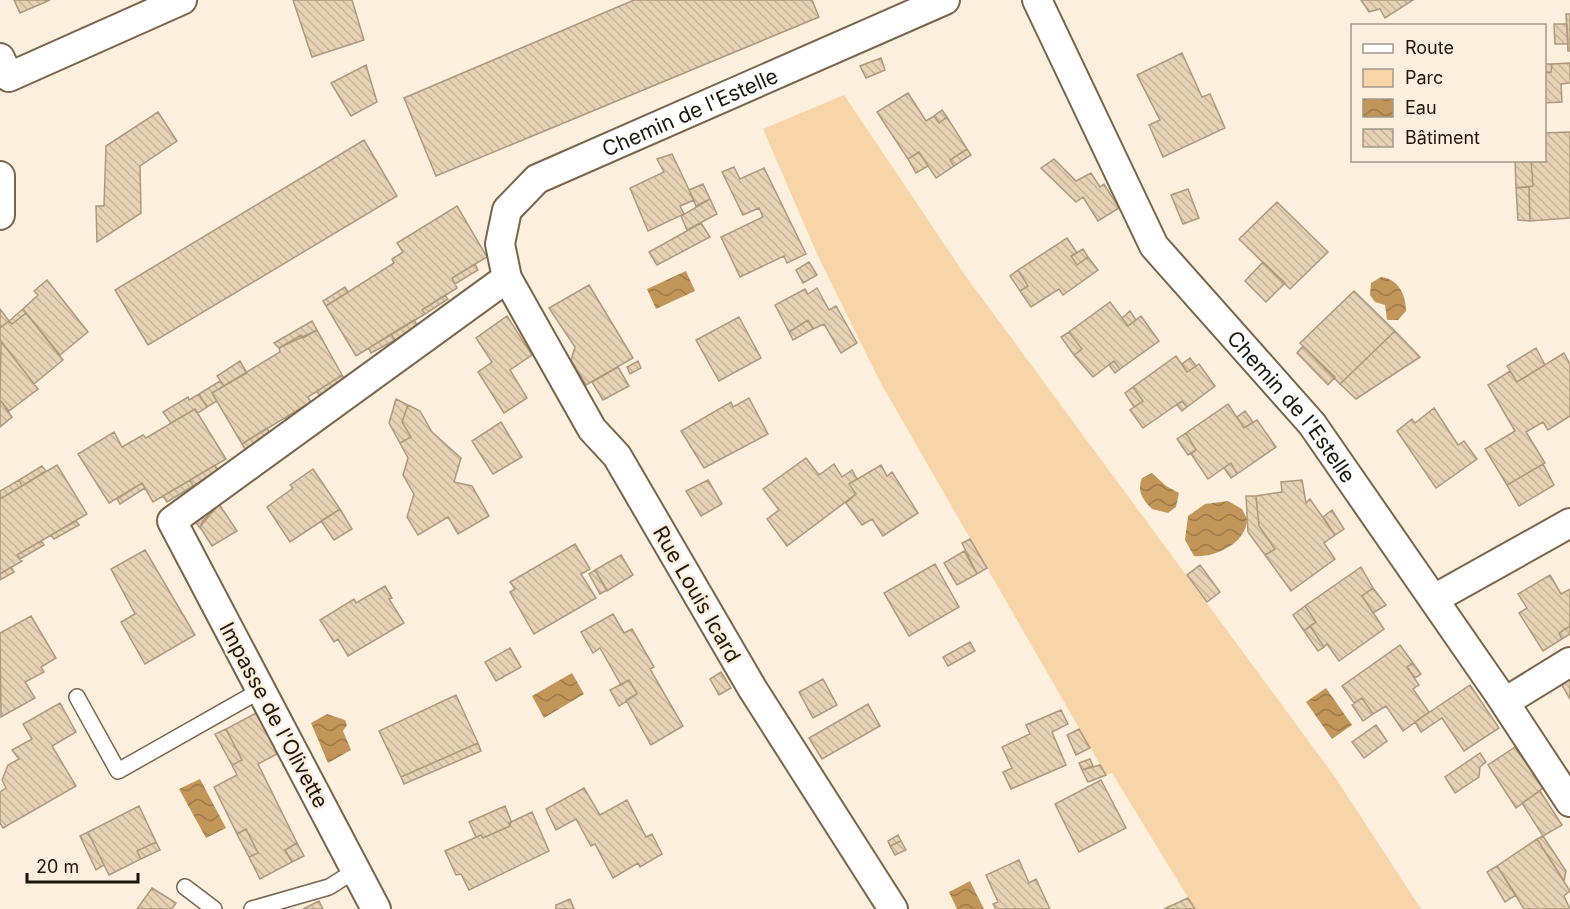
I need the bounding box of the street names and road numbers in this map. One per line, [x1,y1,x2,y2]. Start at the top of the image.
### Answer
street label: Chemin de l'Estelle [598,63,781,161]
street label: Chemin de l'Estelle [1222,325,1361,487]
street label: Rue Louis Icard [648,521,746,667]
street label: Impasse de l'Olivette [214,618,334,812]

